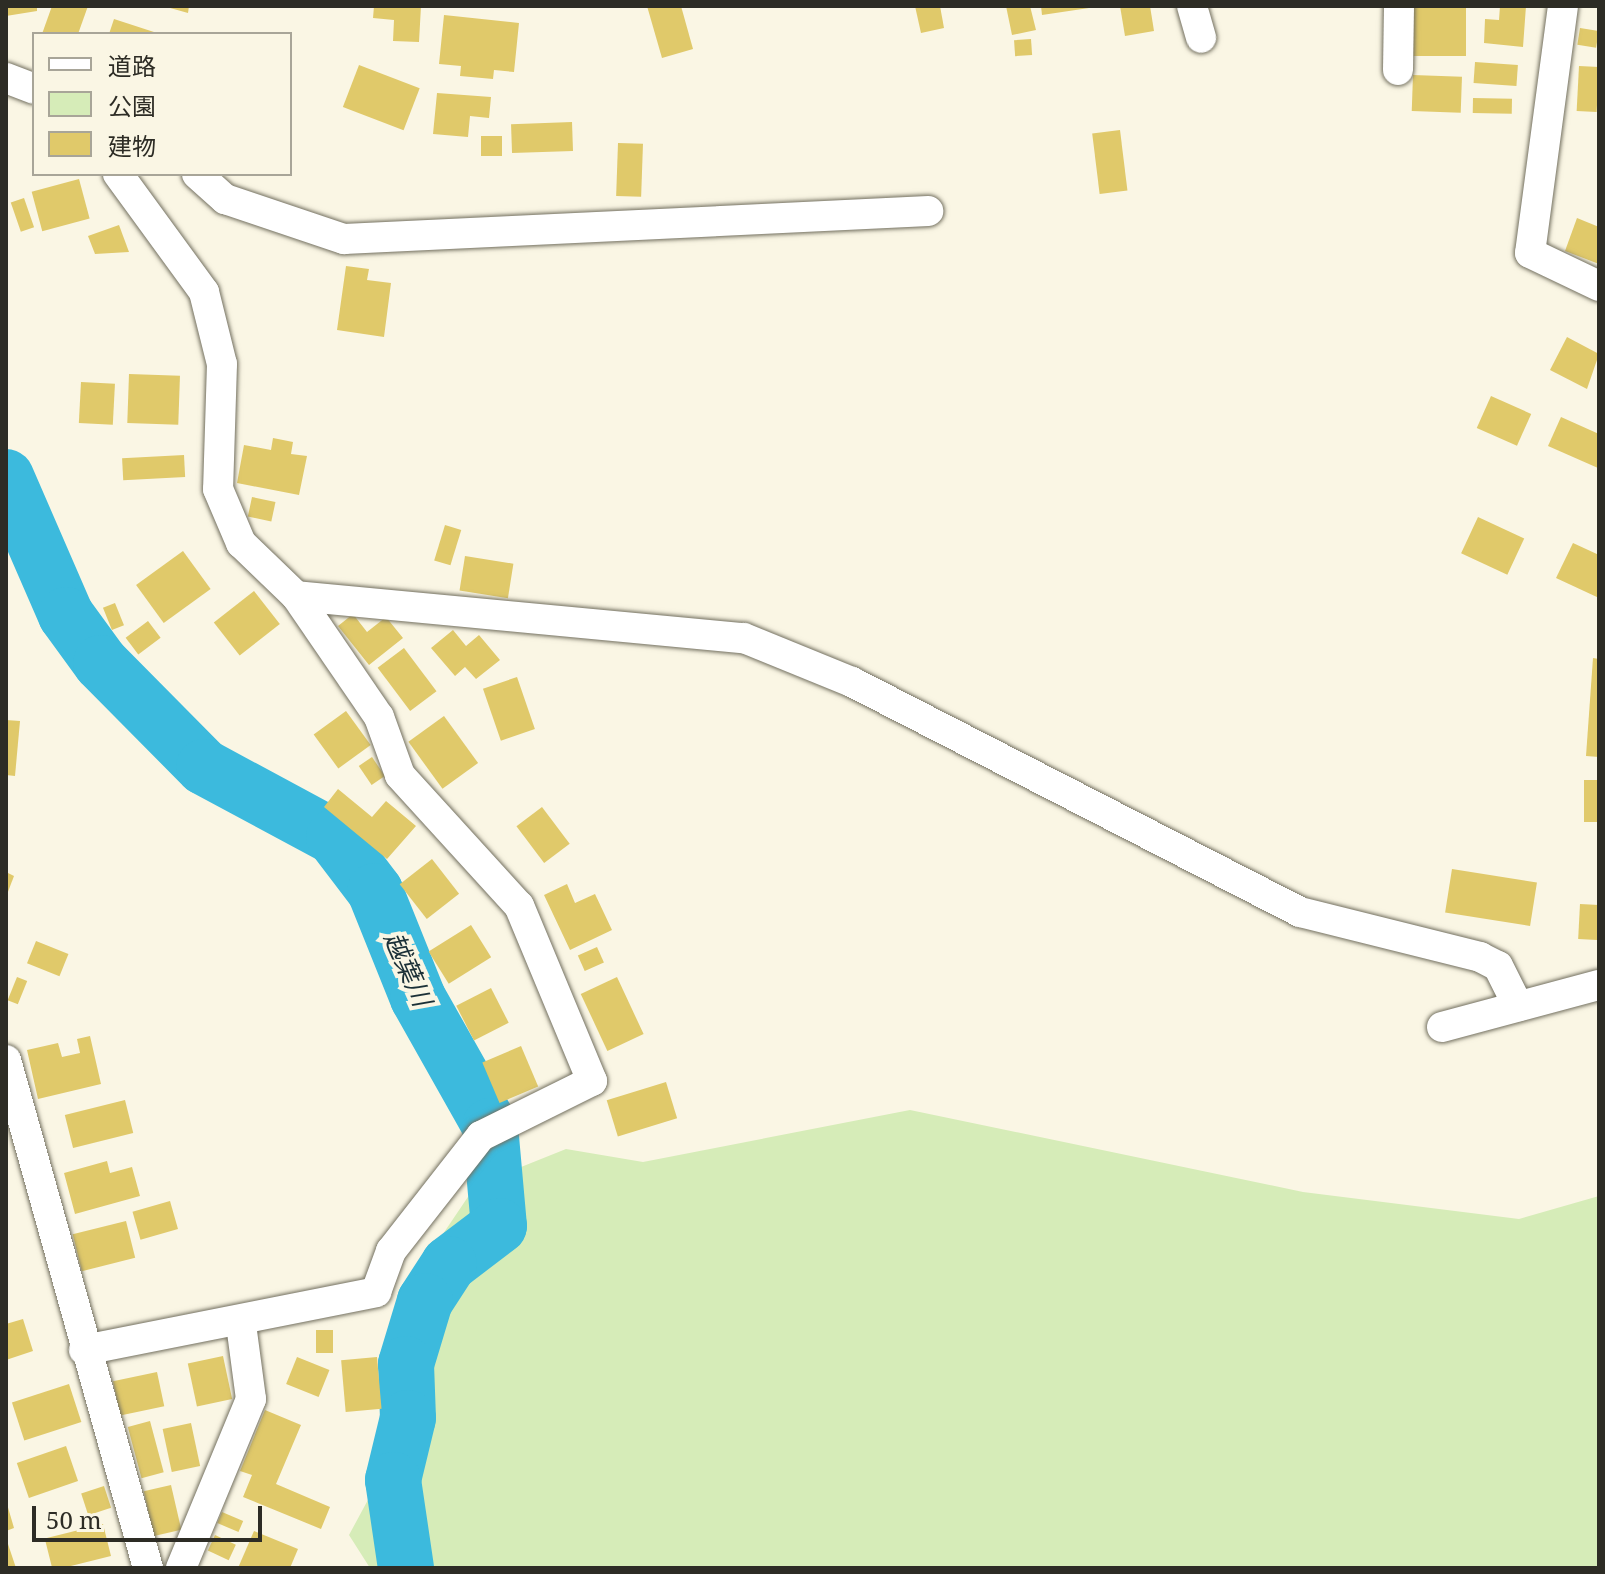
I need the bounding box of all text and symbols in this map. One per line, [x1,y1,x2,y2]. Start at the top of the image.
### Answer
legend [32,32,292,176]
text: 道路 [108,49,156,82]
text: 公園 [108,89,156,122]
text: 建物 [108,129,156,162]
water label: 越葉川 [378,927,438,1011]
scale bar [36,1490,266,1540]
text: 50 m [46,1503,102,1536]

